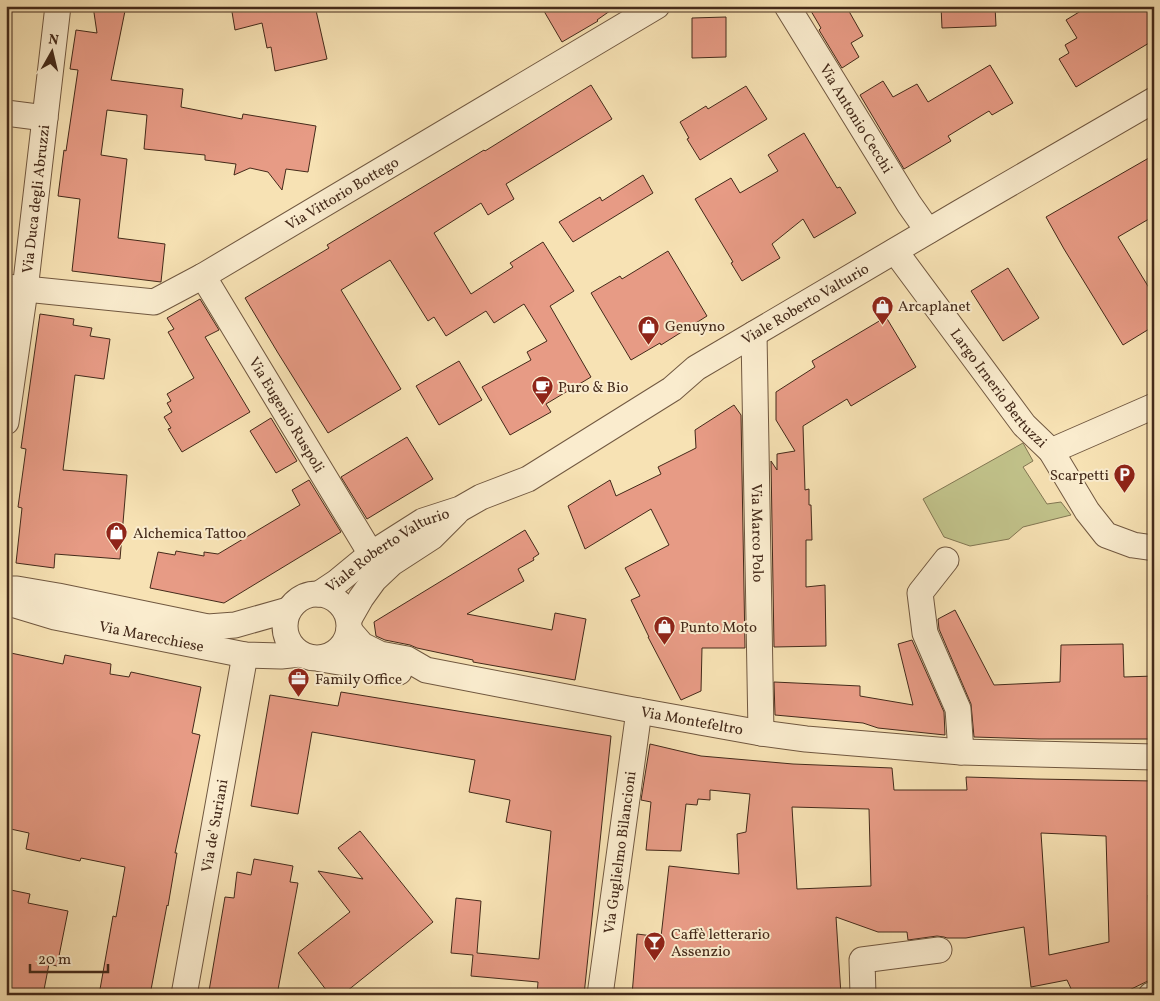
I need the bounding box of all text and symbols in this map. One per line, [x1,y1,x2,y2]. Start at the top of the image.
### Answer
north arrow [28,28,78,78]
text: N [47,30,60,51]
street label: Via Antonio Cecchi [813,60,897,178]
street label: Via Duca degli Abruzzi [18,124,56,275]
street label: Via Vittorio Bottego [282,153,403,236]
street label: Viale Roberto Valturio [738,259,874,351]
shop icon: Arcaplanet [870,294,894,325]
place label: Arcaplanet [898,297,971,318]
shop icon: Genuyno [637,314,661,345]
place label: Genuyno [665,317,725,338]
street label: Largo Irnerio Bertuzzi [944,325,1051,453]
street label: Via Eugenio Ruspoli [242,354,329,477]
cafe icon: Puro & Bio [530,375,554,406]
place label: Puro & Bio [558,378,628,399]
parking icon: Scarpetti [1113,463,1137,494]
place label: Scarpetti [1050,466,1109,487]
street label: Via Marco Polo [745,483,767,583]
street label: Viale Roberto Valturio [322,504,453,599]
shop icon: Alchemica Tattoo [105,521,129,552]
place label: Alchemica Tattoo [133,524,246,545]
shop icon: Punto Moto [652,615,676,646]
street label: Via Marecchiese [97,617,206,659]
place label: Punto Moto [680,618,757,639]
office icon: Family Office [287,667,311,698]
place label: Family Office [315,670,402,691]
street label: Via Montefeltro [639,702,745,742]
street label: Via Guglielmo Bilancioni [600,770,643,935]
street label: Via de' Suriani [197,778,235,874]
place label: Caffè letterario Assenzio [671,925,770,963]
bar icon: Caffè letterario Assenzio [643,931,667,962]
scale bar [30,941,108,973]
text: 20 m [38,950,71,971]

